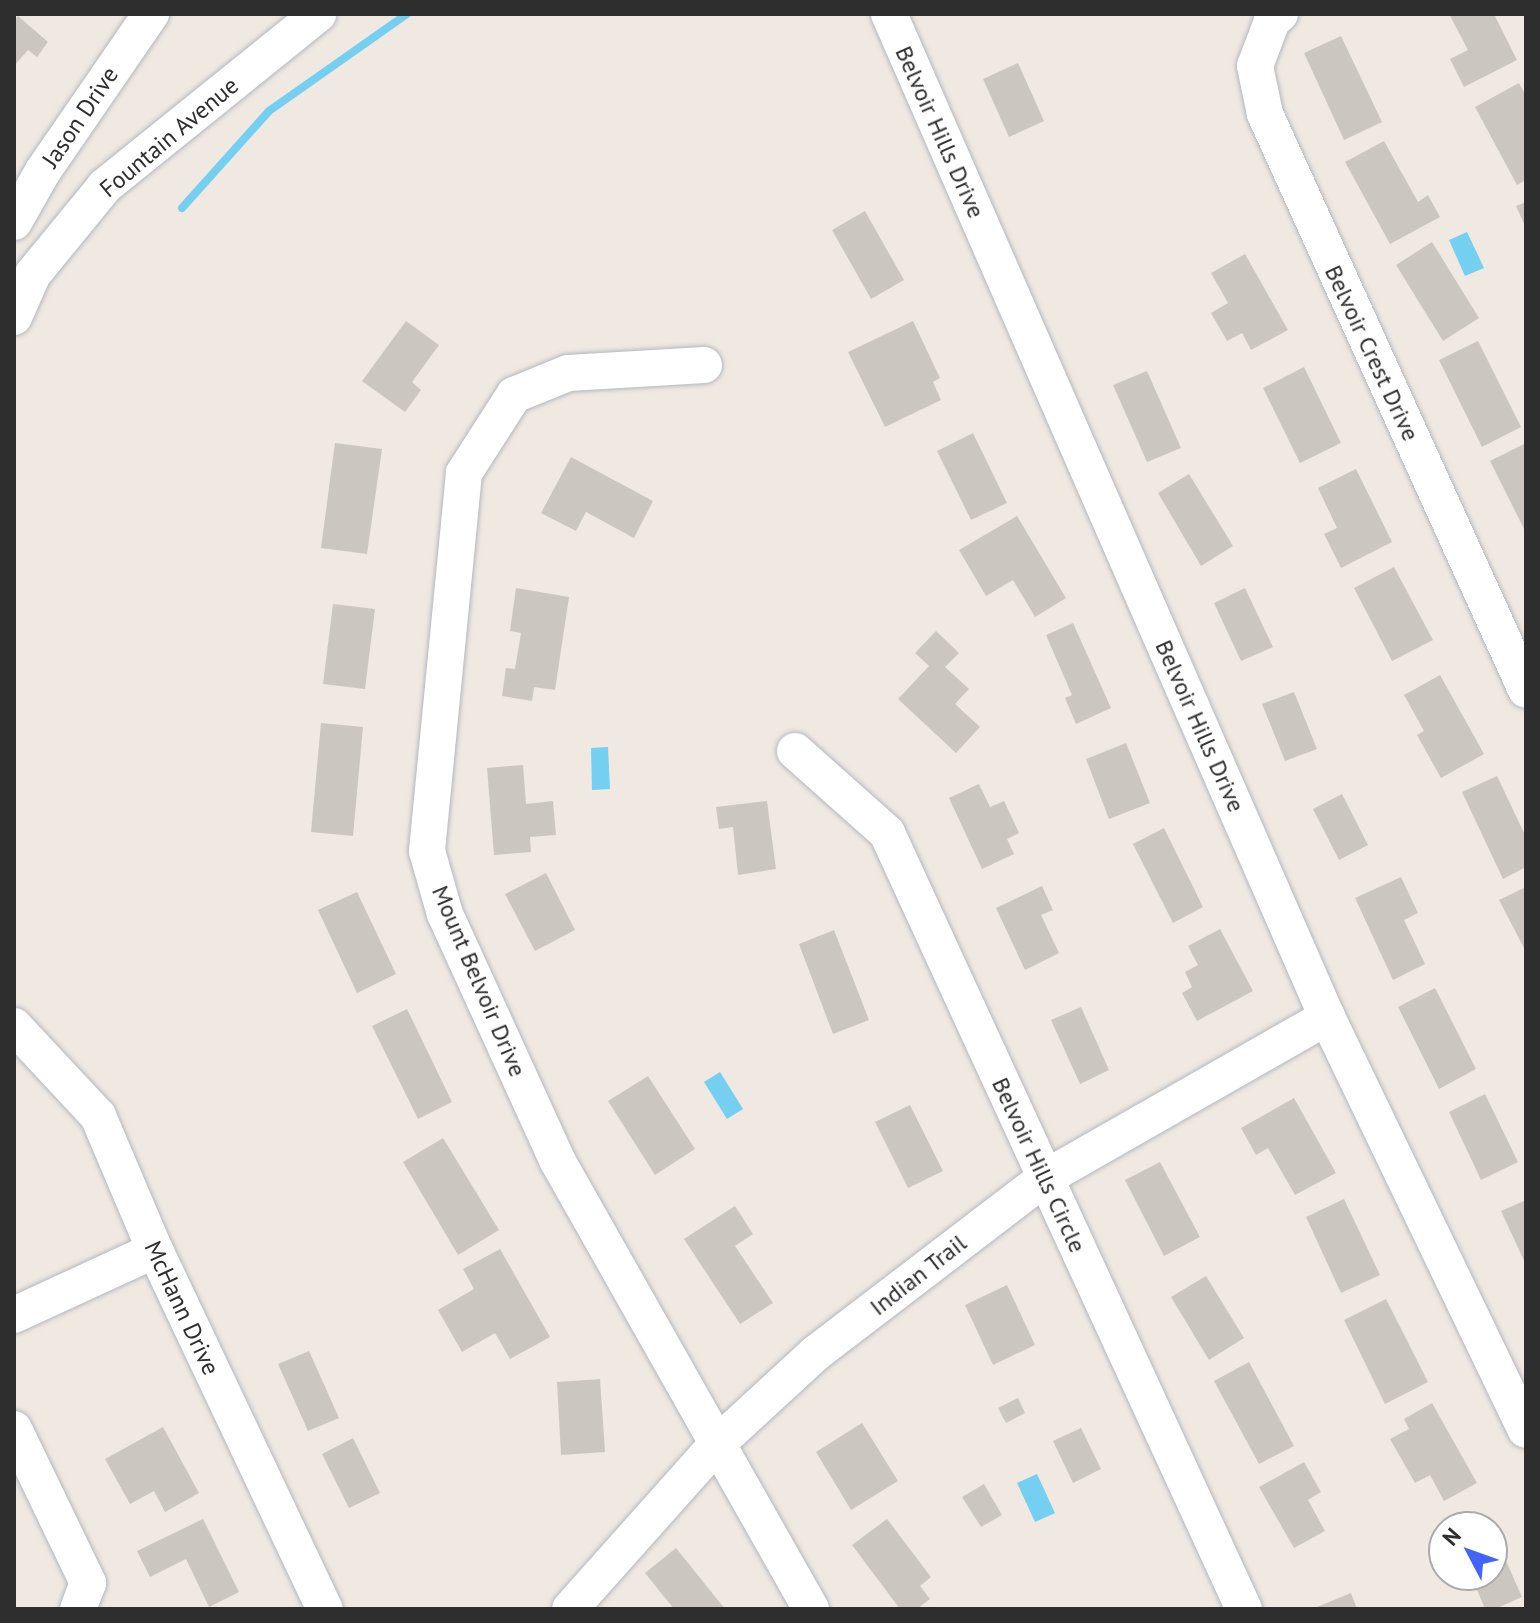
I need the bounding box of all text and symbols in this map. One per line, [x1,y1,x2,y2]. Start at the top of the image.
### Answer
street label: Belvoir Hills Drive [889,42,991,222]
street label: Jason Drive [36,61,124,173]
street label: Fountain Avenue [94,71,244,203]
street label: Belvoir Crest Drive [1319,261,1425,445]
street label: Belvoir Hills Drive [1149,636,1251,816]
street label: Mount Belvoir Drive [426,881,532,1081]
street label: Belvoir Hills Circle [986,1073,1092,1257]
street label: Indian Trail [864,1228,972,1322]
street label: McHann Drive [138,1237,226,1379]
north arrow [1428,1511,1508,1591]
text: N [1436,1522,1467,1551]

